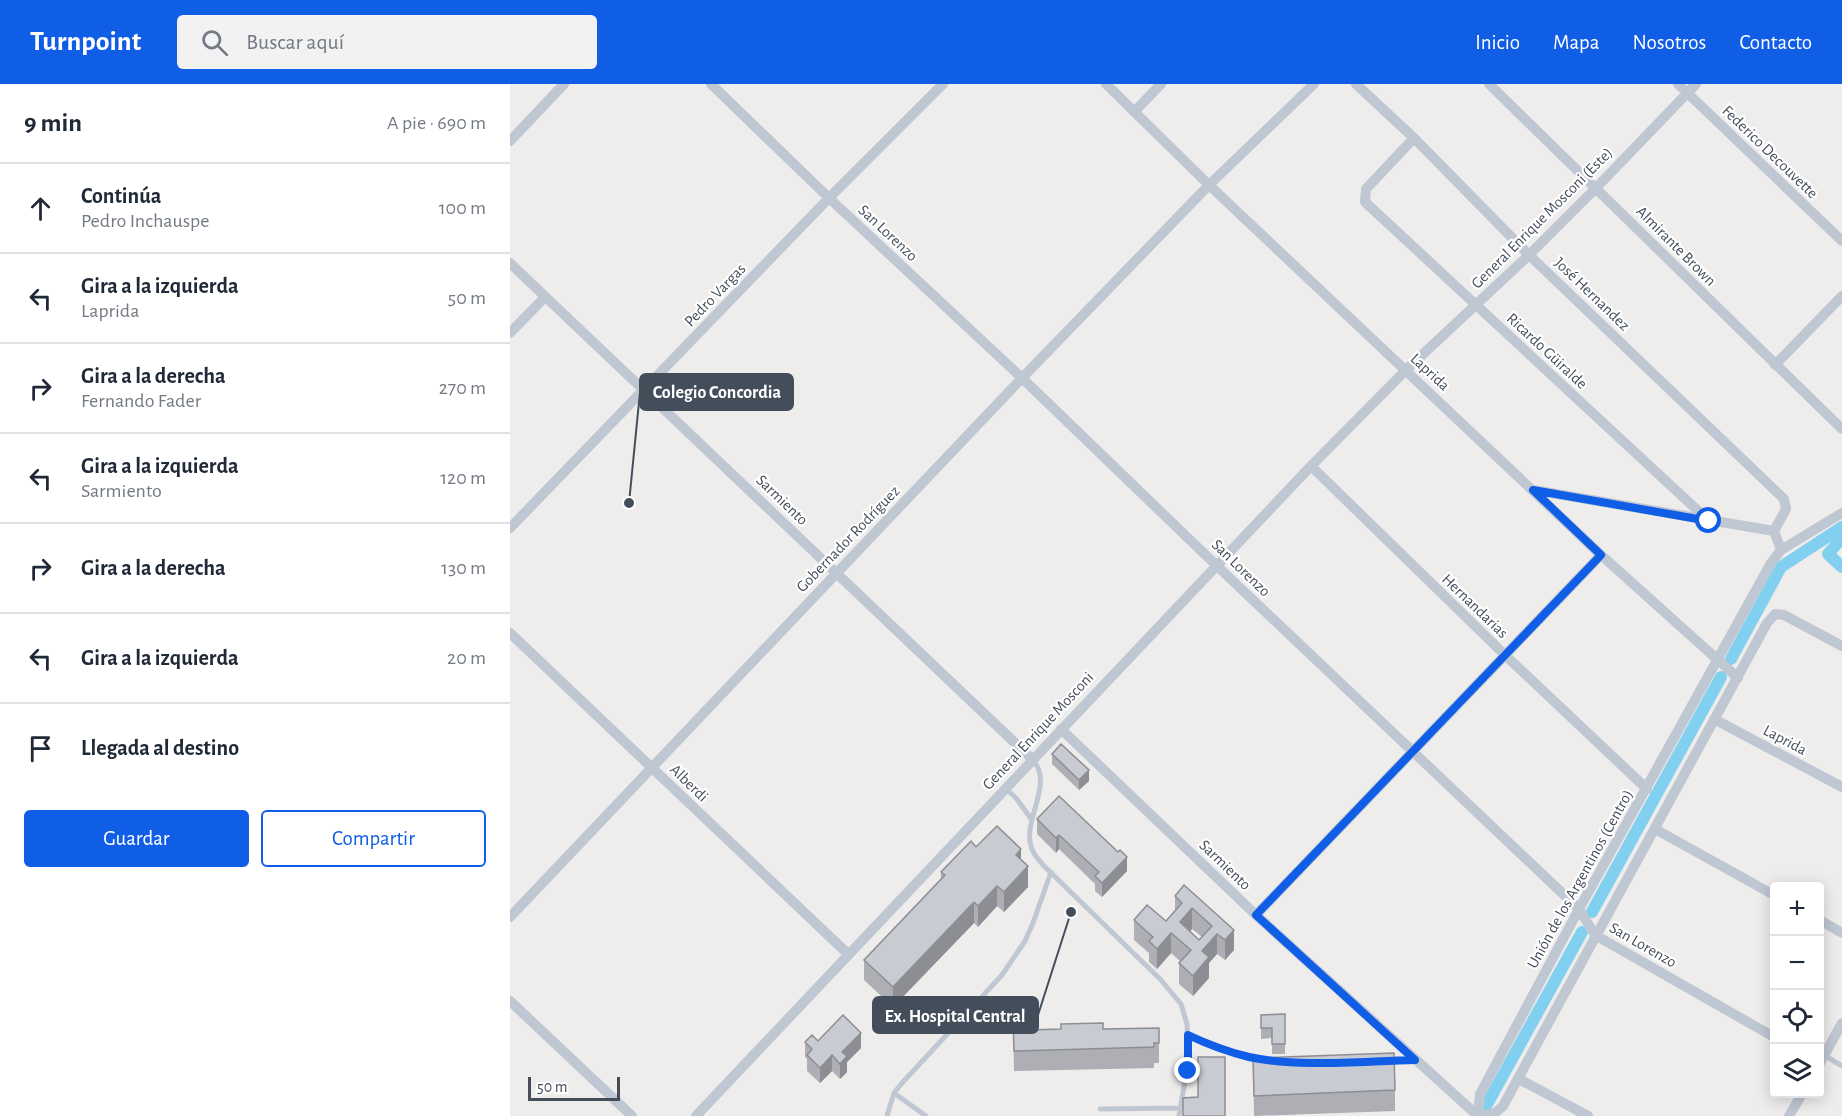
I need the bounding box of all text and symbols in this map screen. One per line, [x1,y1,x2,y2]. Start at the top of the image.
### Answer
search box [177,15,597,69]
icon: search [198,26,231,59]
text: Turnpoint [30,28,141,56]
text: Buscar aquí [246,31,344,53]
text: Inicio [1475,32,1520,53]
text: Mapa [1553,32,1600,53]
text: Nosotros [1633,32,1706,53]
text: Contacto [1739,32,1812,53]
street label: Federico Decouvette [1719,102,1821,202]
text: 9 min [24,110,82,136]
text: A pie · 690 m [387,113,486,133]
street label: General Enrique Mosconi (Este) [1468,144,1616,292]
text: Continúa [81,185,161,207]
icon: ahead [24,192,57,225]
text: 100 m [439,198,486,218]
street label: San Lorenzo [855,202,921,264]
street label: Almirante Brown [1633,203,1719,289]
text: Pedro Inchauspe [81,211,210,231]
street label: José Hernandez [1551,254,1633,334]
street label: Pedro Vargas [681,260,749,329]
text: Gira a la izquierda [81,275,239,297]
icon: left [24,282,57,315]
text: 50 m [448,288,486,308]
text: Laprida [81,301,139,321]
street label: Ricardo Güiralde [1504,310,1590,392]
street label: Laprida [1407,350,1453,394]
text: Gira a la derecha [81,365,226,387]
icon: right [24,372,57,405]
callout: Colegio Concordia [640,374,793,410]
text: 270 m [439,378,486,398]
text: Colegio Concordia [653,384,782,402]
text: Fernando Fader [81,391,201,411]
text: Gira a la izquierda [81,455,239,477]
icon: left [24,462,57,495]
text: 120 m [440,468,486,488]
street label: Sarmiento [753,472,811,528]
text: Sarmiento [81,481,162,501]
street label: Gobernador Rodríguez [793,483,903,595]
route start [1695,507,1721,533]
street label: San Lorenzo [1209,536,1273,600]
icon: right [24,552,57,585]
text: Gira a la derecha [81,557,226,579]
text: 130 m [441,558,486,578]
street label: Hernandarias [1439,571,1511,641]
icon: left [24,642,57,675]
text: Gira a la izquierda [81,647,239,669]
text: 20 m [447,648,486,668]
street label: General Enrique Mosconi [980,669,1096,793]
street label: Laprida [1761,722,1809,758]
icon: arrive [24,732,57,765]
text: Llegada al destino [81,737,239,759]
street label: Alberdi [667,761,711,805]
street label: Unión de los Argentinos (Centro) [1524,787,1636,971]
button: Guardar [24,810,249,867]
button: Compartir [261,810,486,867]
street label: Sarmiento [1196,837,1254,893]
map controls [1770,882,1824,1098]
button: + [1770,882,1824,936]
street label: San Lorenzo [1607,919,1679,971]
button: − [1770,936,1824,990]
button: locate [1770,990,1824,1044]
callout: Ex. Hospital Central [873,997,1038,1033]
text: Ex. Hospital Central [884,1008,1026,1026]
button: layers [1770,1044,1824,1098]
route end [1174,1057,1200,1083]
scale bar [528,1074,620,1102]
text: 50 m [537,1079,568,1095]

